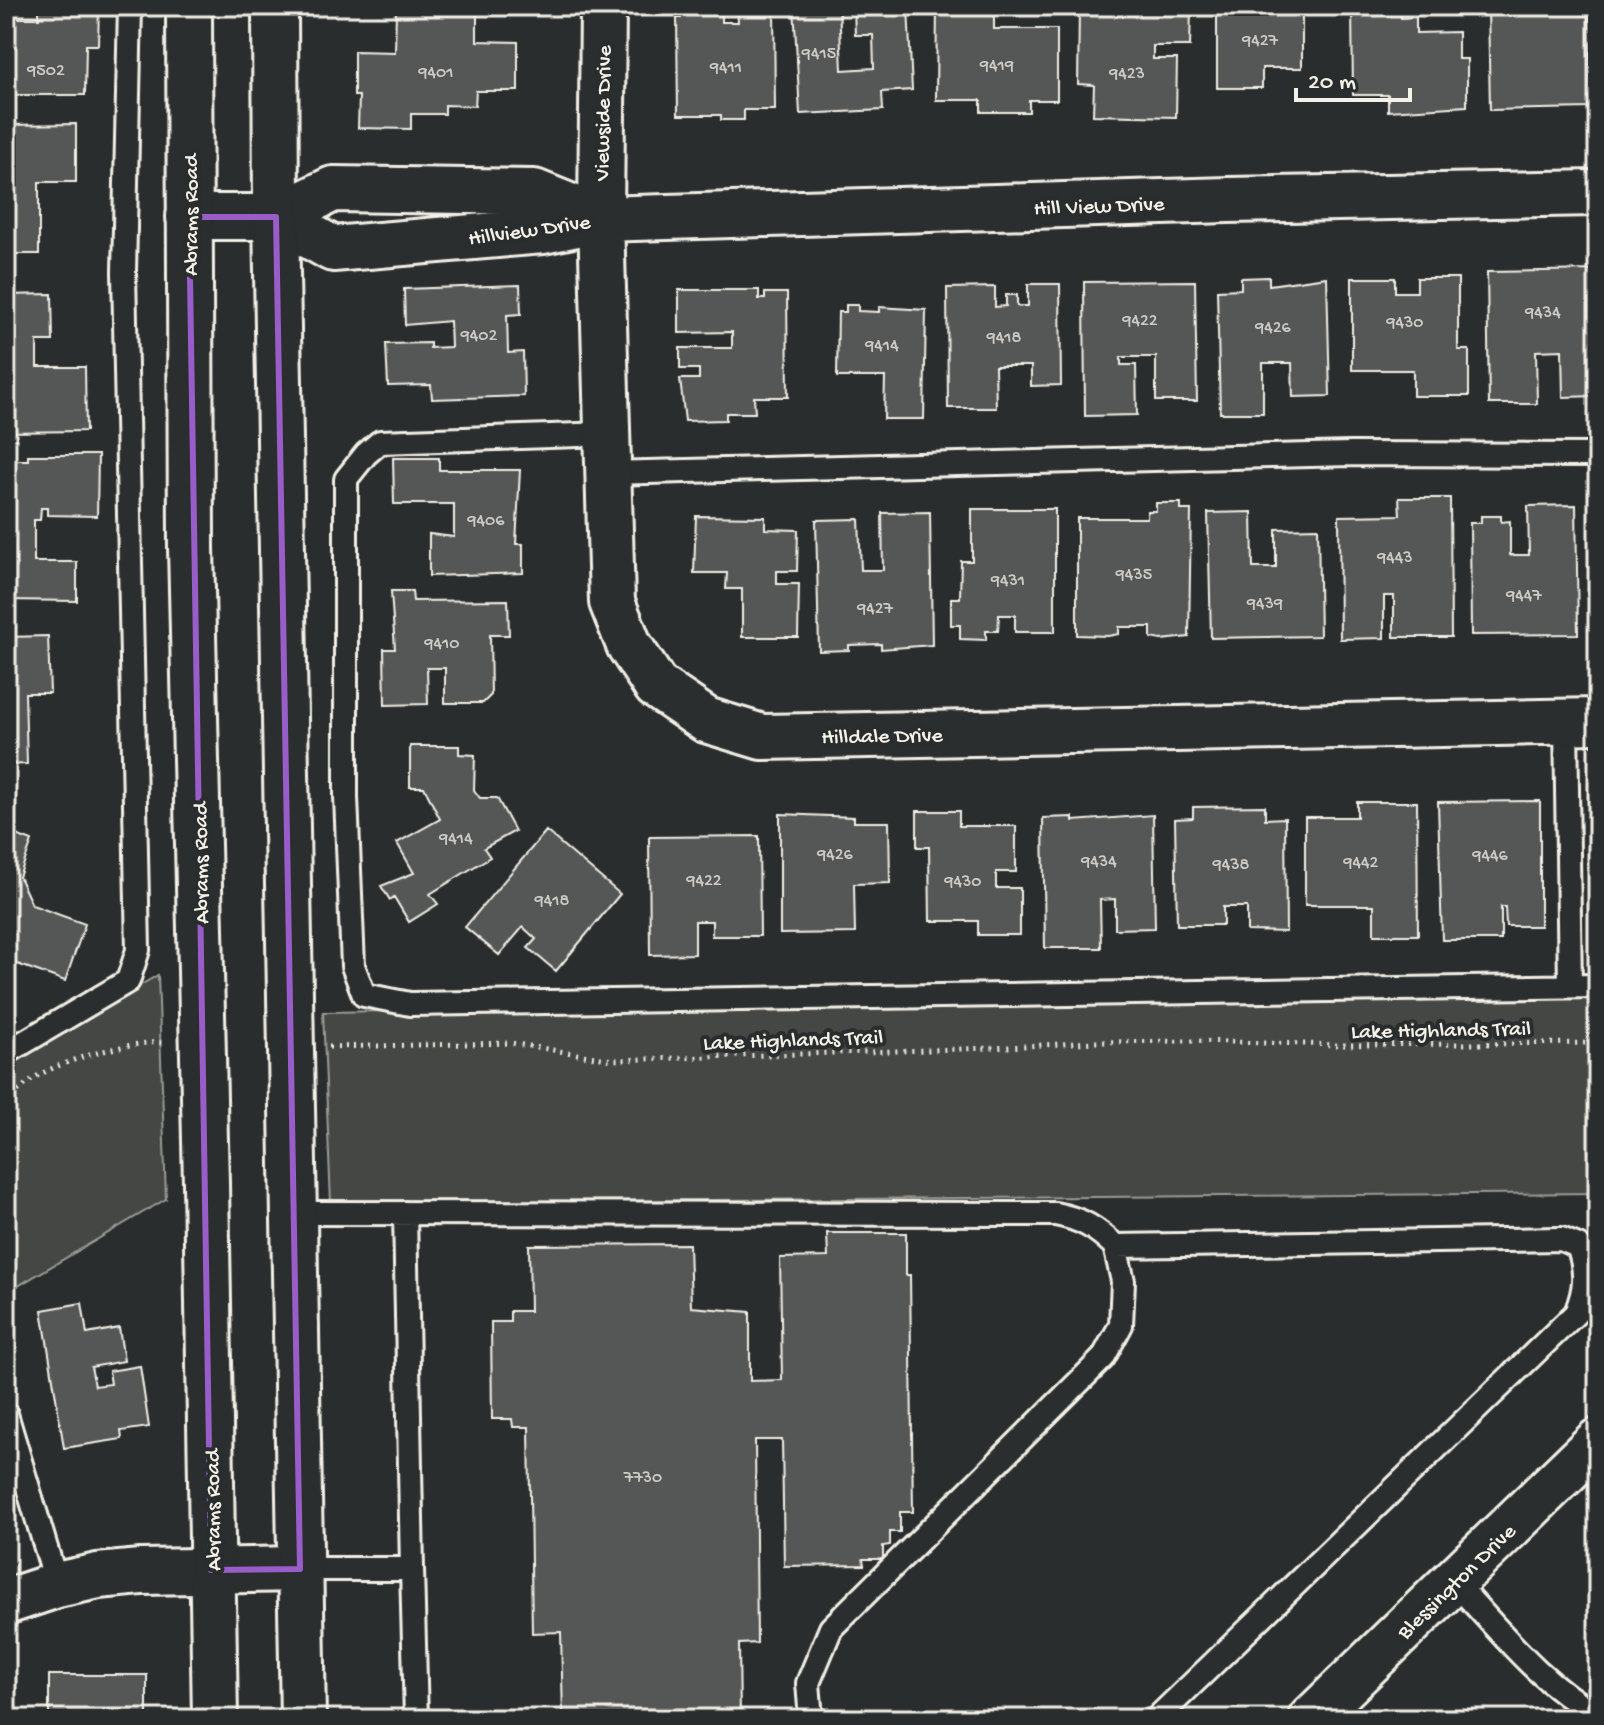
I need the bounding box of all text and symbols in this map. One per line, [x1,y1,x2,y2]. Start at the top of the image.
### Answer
house number: 9427 [1241,31,1278,52]
street label: Viewside Drive [591,44,619,182]
house number: 9415 [801,44,836,65]
scale bar [1296,52,1410,102]
house number: 9419 [979,56,1014,77]
house number: 9411 [709,58,742,79]
house number: 9502 [26,61,65,82]
house number: 9401 [417,63,454,84]
house number: 9423 [1108,64,1145,85]
text: 20 m [1308,69,1356,98]
street label: Abrams Road [180,152,206,276]
street label: Hill View Drive [1033,193,1166,223]
street label: Hillview Drive [467,210,593,253]
house number: 9434 [1524,303,1561,324]
house number: 9422 [1121,311,1158,332]
house number: 9430 [1385,313,1424,334]
house number: 9426 [1254,318,1292,339]
house number: 9402 [460,326,497,347]
house number: 9418 [986,328,1021,349]
house number: 9414 [864,336,899,357]
house number: 9406 [467,511,505,532]
house number: 9443 [1376,548,1413,569]
house number: 9435 [1115,565,1152,586]
house number: 9431 [990,571,1025,592]
house number: 9447 [1505,586,1542,607]
house number: 9439 [1246,594,1283,615]
house number: 9427 [856,599,893,620]
house number: 9410 [423,634,460,655]
street label: Hilldale Drive [821,724,944,752]
street label: Abrams Road [189,800,217,924]
house number: 9414 [438,829,473,850]
house number: 9426 [816,845,854,866]
house number: 9446 [1471,846,1508,867]
house number: 9434 [1080,852,1117,873]
house number: 9442 [1343,853,1379,874]
house number: 9438 [1212,855,1250,876]
house number: 9422 [685,871,722,892]
house number: 9430 [943,872,982,893]
house number: 9418 [534,891,569,912]
street label: Lake Highlands Trail [1351,1017,1531,1047]
street label: Lake Highlands Trail [703,1026,884,1058]
street label: Abrams Road [201,1447,229,1571]
house number: 7730 [623,1468,662,1489]
street label: Blessington Drive [1392,1519,1523,1647]

